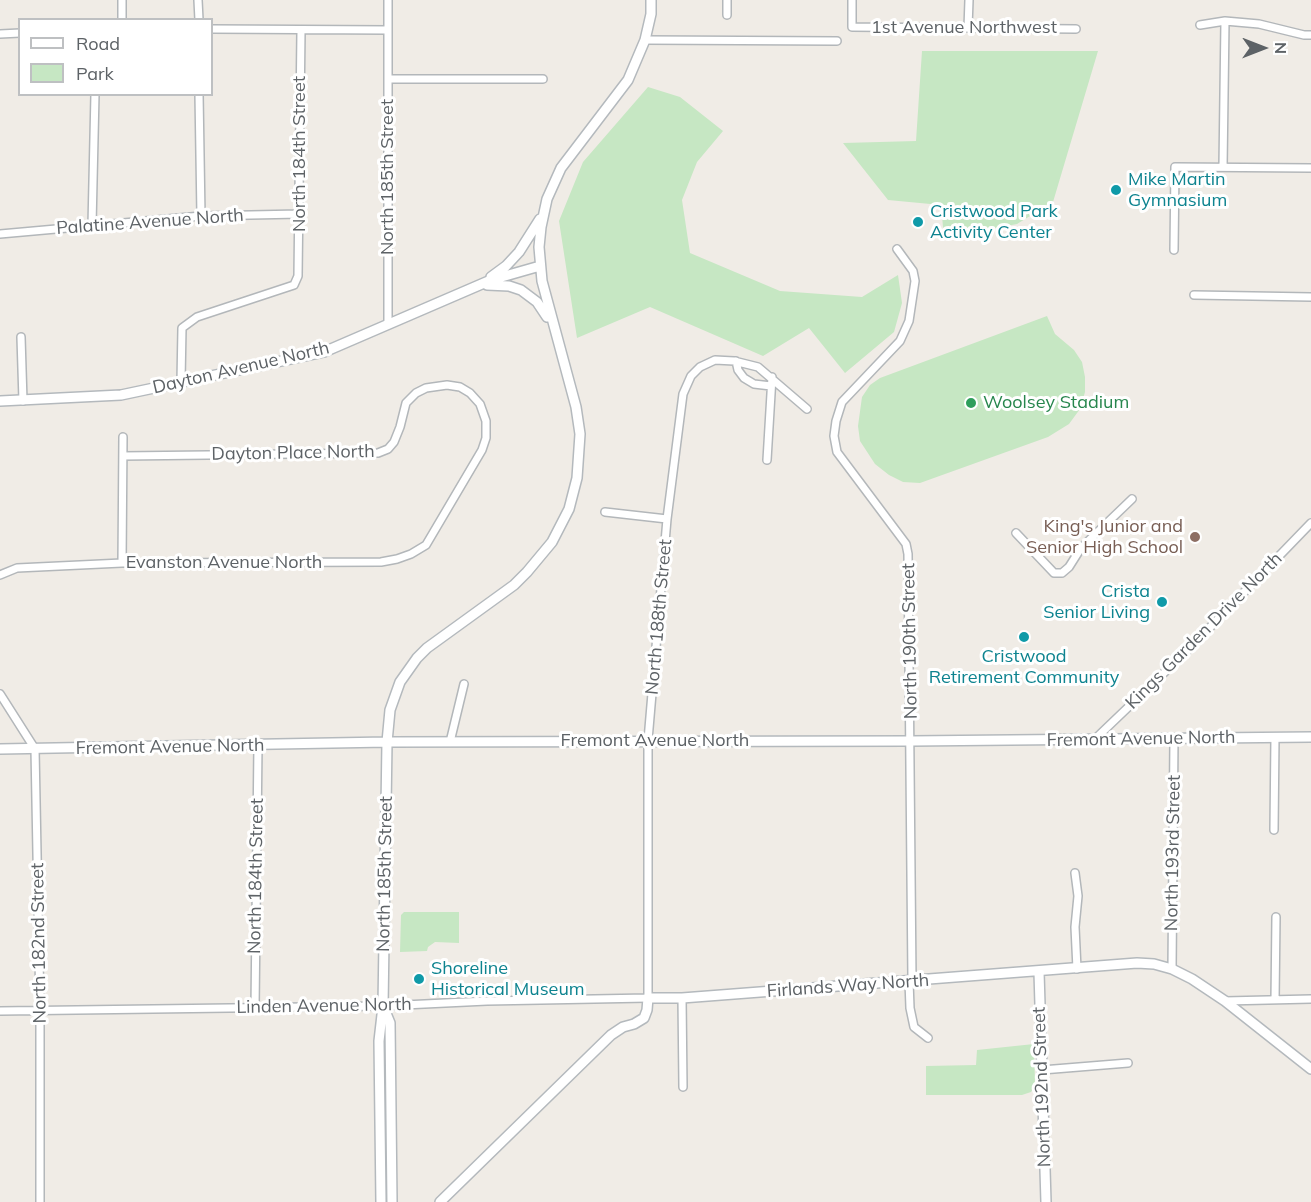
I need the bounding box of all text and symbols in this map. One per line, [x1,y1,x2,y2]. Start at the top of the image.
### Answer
street label: 1st Avenue Northwest [871,17,1057,39]
legend [18,18,213,96]
north arrow [1233,18,1293,78]
text: Road [76,32,120,55]
text: N [1271,42,1291,54]
text: Park [76,62,114,85]
street label: North 184th Street [289,76,311,232]
street label: North 185th Street [377,99,399,255]
place label: Mike Martin Gymnasium [1128,169,1227,212]
marker: Mike Martin Gymnasium [1109,183,1123,197]
place label: Cristwood Park Activity Center [930,201,1058,244]
street label: Palatine Avenue North [56,205,244,239]
marker: Cristwood Park Activity Center [911,215,925,229]
street label: Dayton Avenue North [151,337,331,399]
place label: Woolsey Stadium [983,392,1129,414]
marker: Woolsey Stadium [964,396,978,410]
street label: Dayton Place North [211,441,375,465]
place label: King's Junior and Senior High School [1026,516,1183,558]
marker: King's Junior and Senior High School [1188,530,1202,544]
street label: North 188th Street [641,538,677,696]
street label: Kings Garden Drive North [1121,548,1287,714]
street label: Evanston Avenue North [126,552,322,574]
street label: North 190th Street [898,563,922,719]
place label: Crista Senior Living [1043,581,1150,624]
marker: Crista Senior Living [1155,595,1169,609]
marker: Cristwood Retirement Community [1017,630,1031,644]
place label: Cristwood Retirement Community [929,646,1119,688]
street label: Fremont Avenue North [1046,727,1236,751]
street label: Fremont Avenue North [561,730,749,752]
street label: Fremont Avenue North [75,735,265,759]
street label: North 193rd Street [1161,775,1185,931]
street label: North 185th Street [373,796,397,952]
street label: North 184th Street [244,798,268,954]
street label: North 182nd Street [27,863,51,1023]
place label: Shoreline Historical Museum [431,958,585,1000]
street label: Firlands Way North [766,970,930,1002]
marker: Shoreline Historical Museum [412,972,426,986]
street label: Linden Avenue North [236,994,412,1018]
street label: North 192nd Street [1028,1006,1056,1168]

